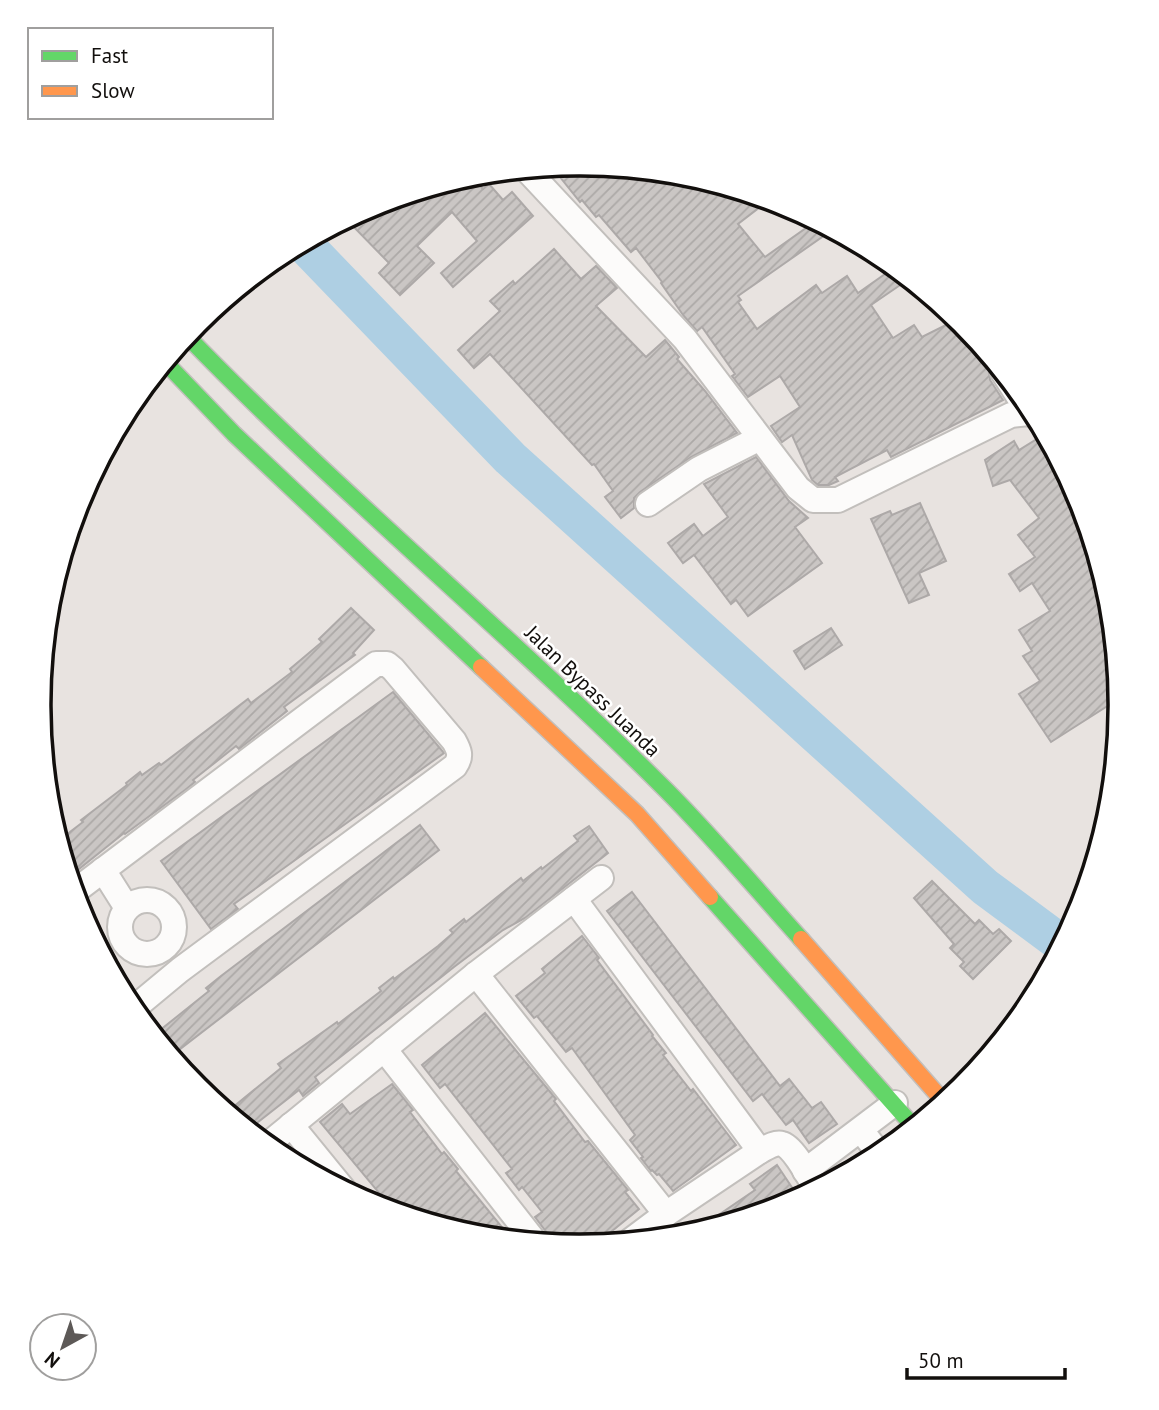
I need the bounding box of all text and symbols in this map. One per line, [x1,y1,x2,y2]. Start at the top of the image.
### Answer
legend [28,28,273,119]
text: Fast [91,42,128,69]
text: Slow [91,77,135,104]
street label: Jalan Bypass Juanda [519,619,667,763]
north arrow [28,1312,98,1382]
scale bar [907,1336,1064,1380]
text: N [40,1347,65,1373]
text: 50 m [918,1347,964,1374]

